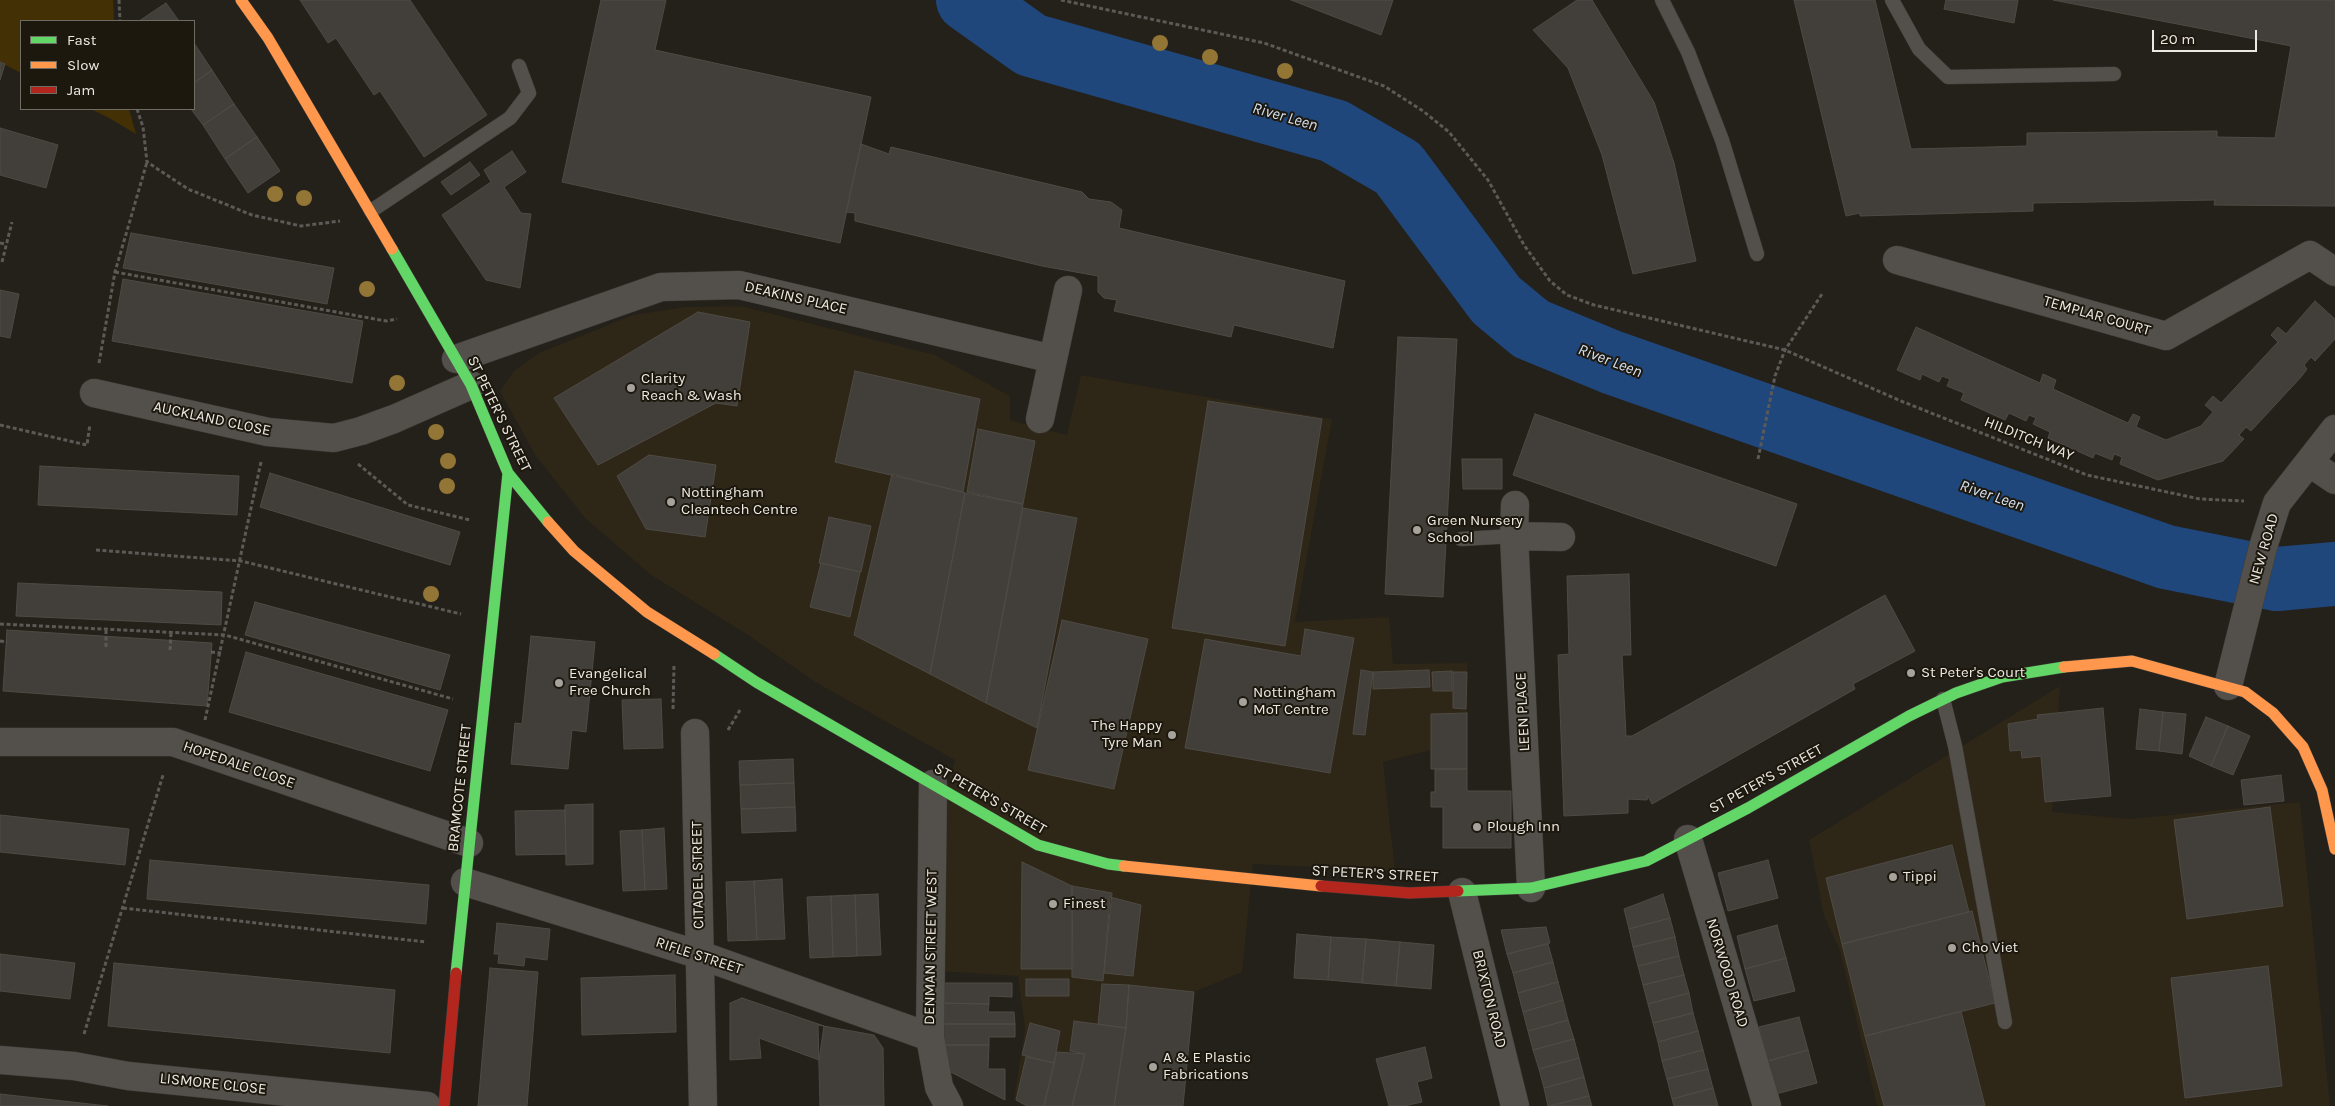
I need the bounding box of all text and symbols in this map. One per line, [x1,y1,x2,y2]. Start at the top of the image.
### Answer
legend [20,20,195,110]
scale bar [2155,20,2260,52]
text: 20 m [2160,30,2195,48]
text: Fast [67,31,96,49]
text: Slow [67,56,99,74]
text: Jam [67,81,95,99]
water label: River Leen [1250,99,1320,135]
street label: DEAKINS PLACE [743,277,849,319]
street label: TEMPLAR COURT [2041,292,2153,340]
water label: River Leen [1575,340,1645,382]
street label: ST PETER'S STREET [463,353,535,475]
place label: Clarity Reach & Wash [641,370,742,405]
marker: Clarity Reach & Wash [625,382,637,394]
street label: AUCKLAND CLOSE [152,398,272,440]
street label: HILDITCH WAY [1982,413,2076,465]
water label: River Leen [1957,476,2027,516]
place label: Nottingham Cleantech Centre [681,484,798,519]
marker: Nottingham Cleantech Centre [665,496,677,508]
street label: NEW ROAD [2245,511,2283,587]
place label: Green Nursery School [1427,512,1523,547]
marker: Green Nursery School [1411,524,1423,536]
place label: St Peter's Court [1921,664,2025,682]
place label: Evangelical Free Church [569,665,651,700]
marker: St Peter's Court [1905,667,1917,679]
street label: LEEN PLACE [1512,672,1534,752]
marker: Evangelical Free Church [553,677,565,689]
place label: Nottingham MoT Centre [1253,684,1336,719]
marker: Nottingham MoT Centre [1237,696,1249,708]
place label: The Happy Tyre Man [1091,717,1162,752]
street label: BRAMCOTE STREET [444,723,476,853]
marker: The Happy Tyre Man [1166,729,1178,741]
street label: HOPEDALE CLOSE [181,737,297,793]
street label: ST PETER'S STREET [1706,740,1826,818]
street label: ST PETER'S STREET [931,760,1049,838]
place label: Plough Inn [1487,818,1560,836]
street label: CITADEL STREET [688,821,708,929]
marker: Plough Inn [1471,821,1483,833]
street label: ST PETER'S STREET [1311,862,1439,886]
place label: Tippi [1903,868,1937,886]
street label: DENMAN STREET WEST [921,869,941,1025]
marker: Tippi [1887,871,1899,883]
place label: Finest [1063,895,1106,913]
marker: Finest [1047,898,1059,910]
street label: NORWOOD ROAD [1702,916,1752,1030]
street label: RIFLE STREET [653,933,745,979]
place label: Cho Viet [1962,939,2018,957]
marker: Cho Viet [1946,942,1958,954]
street label: BRIXTON ROAD [1468,948,1510,1050]
place label: A & E Plastic Fabrications [1163,1049,1251,1084]
marker: A & E Plastic Fabrications [1147,1061,1159,1073]
street label: LISMORE CLOSE [159,1069,267,1099]

